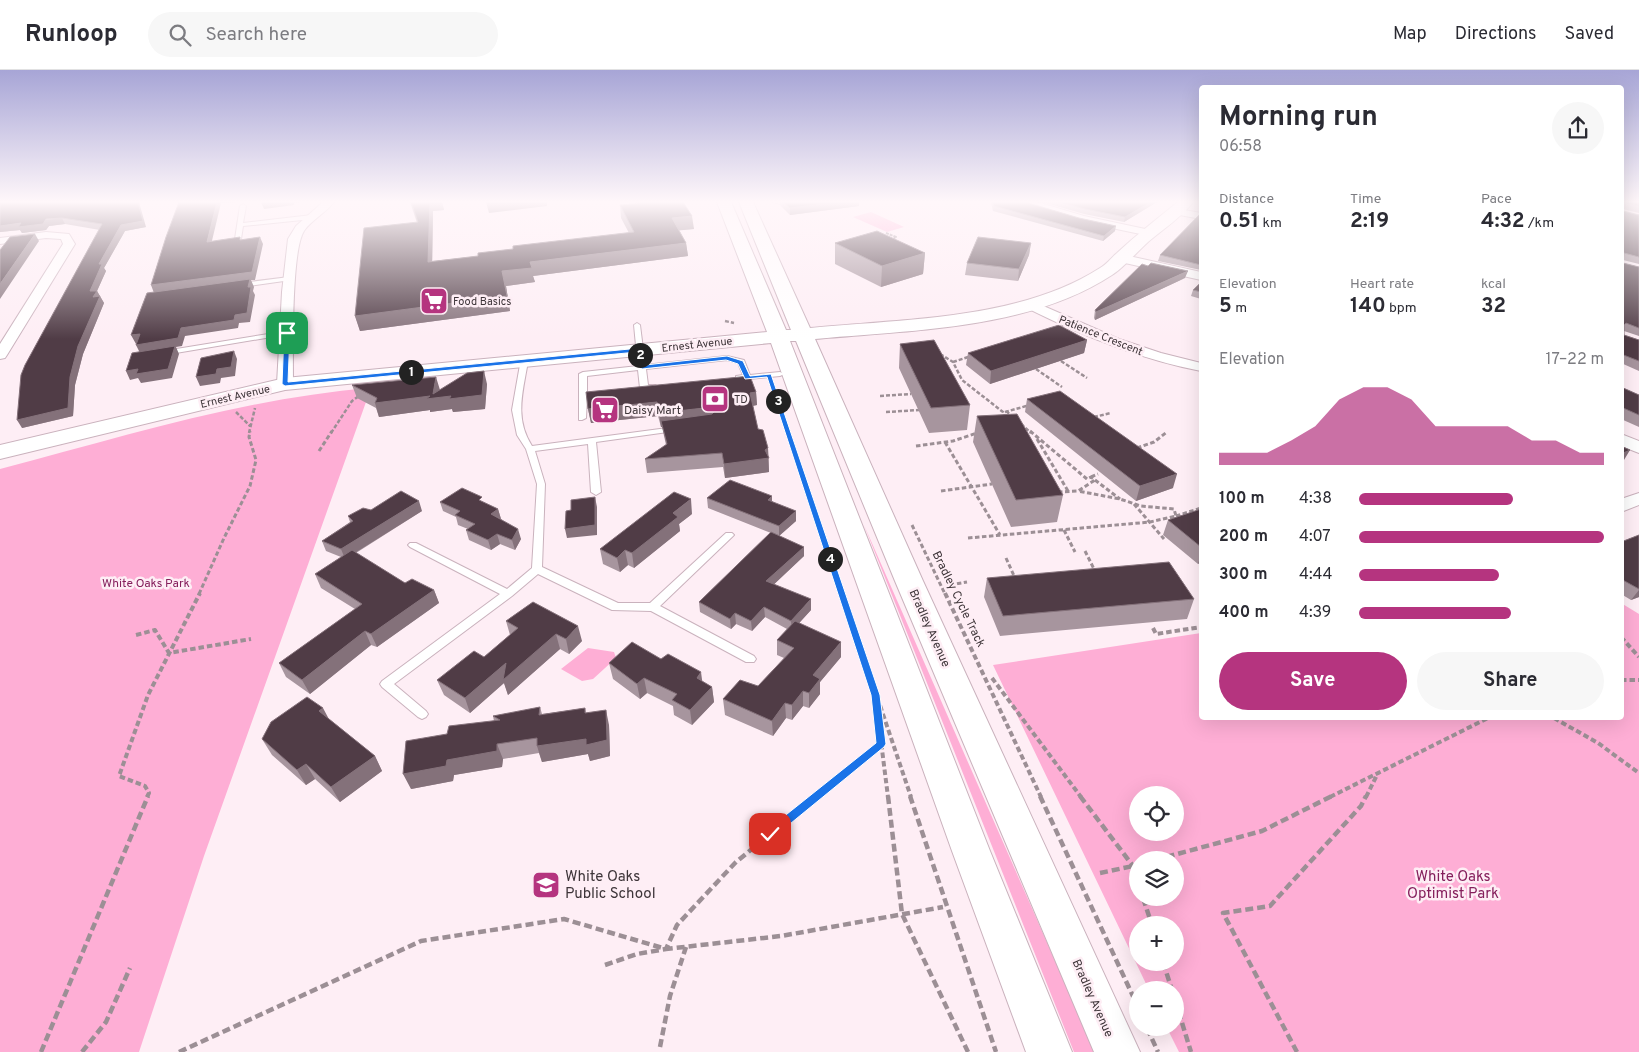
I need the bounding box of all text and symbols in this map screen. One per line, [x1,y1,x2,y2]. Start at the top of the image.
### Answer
search box [148,12,498,57]
text: Runloop [25,20,118,50]
icon: search [166,21,194,49]
text: Search here [206,23,307,47]
text: Map [1393,23,1427,46]
text: Directions [1455,23,1537,46]
text: Saved [1565,23,1614,46]
text: Morning run [1219,100,1378,136]
button: share [1552,102,1604,154]
text: 06:58 [1219,137,1262,157]
text: Distance [1219,191,1274,208]
text: Time [1350,191,1381,208]
text: Pace [1481,191,1512,208]
text: 0.51 [1219,208,1259,235]
text: 2:19 [1350,208,1389,235]
text: 4:32 [1481,208,1525,235]
text: km [1259,215,1282,232]
text: /km [1525,215,1554,232]
text: Elevation [1219,276,1277,293]
text: Heart rate [1350,276,1414,293]
text: kcal [1481,276,1506,293]
supermarket icon: Food Basics [419,286,449,316]
text: 5 [1219,293,1232,320]
text: 140 [1350,293,1386,320]
text: 32 [1481,293,1506,320]
place label: Food Basics [453,295,511,309]
text: m [1232,300,1247,317]
text: bpm [1386,300,1417,317]
pin [266,312,308,354]
street label: Patience Crescent [1057,313,1145,359]
icon: arrive [273,319,301,347]
street label: Ernest Avenue [661,334,733,356]
pin: 2 [628,342,652,368]
text: 2 [636,347,645,364]
text: Elevation [1219,350,1285,370]
text: 17–22 m [1545,350,1604,370]
pin: 1 [398,360,424,384]
text: 1 [409,364,414,381]
street label: Ernest Avenue [199,382,271,412]
bank icon: TD [700,384,730,414]
pin: 3 [766,388,790,414]
place label: TD [734,393,748,407]
text: 3 [774,393,783,410]
supermarket icon: Daisy Mart [590,395,620,425]
place label: Daisy Mart [624,403,681,419]
text: 100 m [1219,489,1265,509]
text: 4:38 [1299,489,1332,509]
text: 200 m [1219,527,1268,547]
text: 4:07 [1299,527,1331,547]
pin: 4 [818,546,842,572]
street label: Bradley Cycle Track [928,549,988,650]
text: 4 [826,551,835,568]
text: 300 m [1219,565,1267,585]
text: 4:44 [1299,565,1332,585]
park label: White Oaks Park [102,576,190,592]
street label: Bradley Avenue [905,587,953,670]
text: 400 m [1219,603,1268,623]
text: 4:39 [1299,603,1331,623]
button: Save [1219,652,1407,710]
button: Share [1417,652,1604,710]
map controls [1129,786,1184,1036]
button: locate [1129,786,1184,841]
pin [749,813,791,855]
icon: check [756,820,784,848]
button: layers [1129,851,1184,906]
place label: White Oaks Public School [565,868,656,904]
park label: White Oaks Optimist Park [1407,868,1499,904]
school or university icon: White Oaks Public School [531,870,561,900]
button: + [1129,916,1184,971]
street label: Bradley Avenue [1068,957,1116,1040]
button: − [1129,981,1184,1036]

